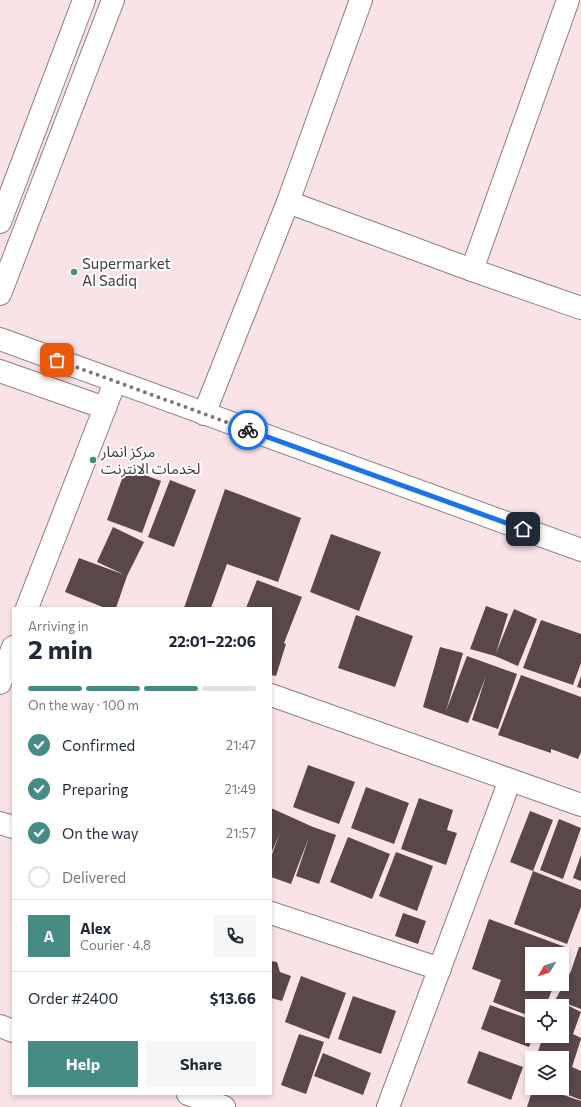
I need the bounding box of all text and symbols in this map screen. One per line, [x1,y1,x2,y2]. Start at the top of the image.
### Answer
place label: Supermarket Al Sadiq [82,254,171,289]
marker: Supermarket Al Sadiq [69,267,79,277]
pin [40,343,74,377]
icon: bag [46,349,68,371]
courier [228,410,268,450]
icon: bike [237,419,259,441]
place label: مركز انمار لخدمات الانترنت [100,442,200,478]
marker: مركز انمار لخدمات الانترنت [88,455,98,465]
pin [506,512,540,546]
icon: home [512,518,534,540]
text: Arriving in [28,618,88,634]
text: 22:01–22:06 [169,632,256,650]
text: 2 min [28,633,93,664]
text: On the way · 100 m [28,697,139,713]
icon: check [28,734,50,756]
text: Confirmed [62,736,135,754]
text: 21:47 [226,737,256,753]
icon: check [28,778,50,800]
text: Preparing [62,780,128,798]
text: 21:49 [224,781,256,797]
icon: check [28,822,50,844]
text: On the way [62,824,139,842]
text: 21:57 [226,825,256,841]
text: Delivered [62,868,126,886]
button: phone [214,915,256,957]
text: Alex [80,919,111,937]
text: A [44,927,54,945]
text: Courier · 4.8 [80,937,151,953]
north arrow [525,947,569,991]
map controls [525,947,569,1095]
text: Order #2400 [28,989,118,1007]
text: $13.66 [210,989,256,1007]
button: locate [525,999,569,1043]
button: Help [28,1041,138,1087]
button: Share [146,1041,256,1087]
button: layers [525,1051,569,1095]

